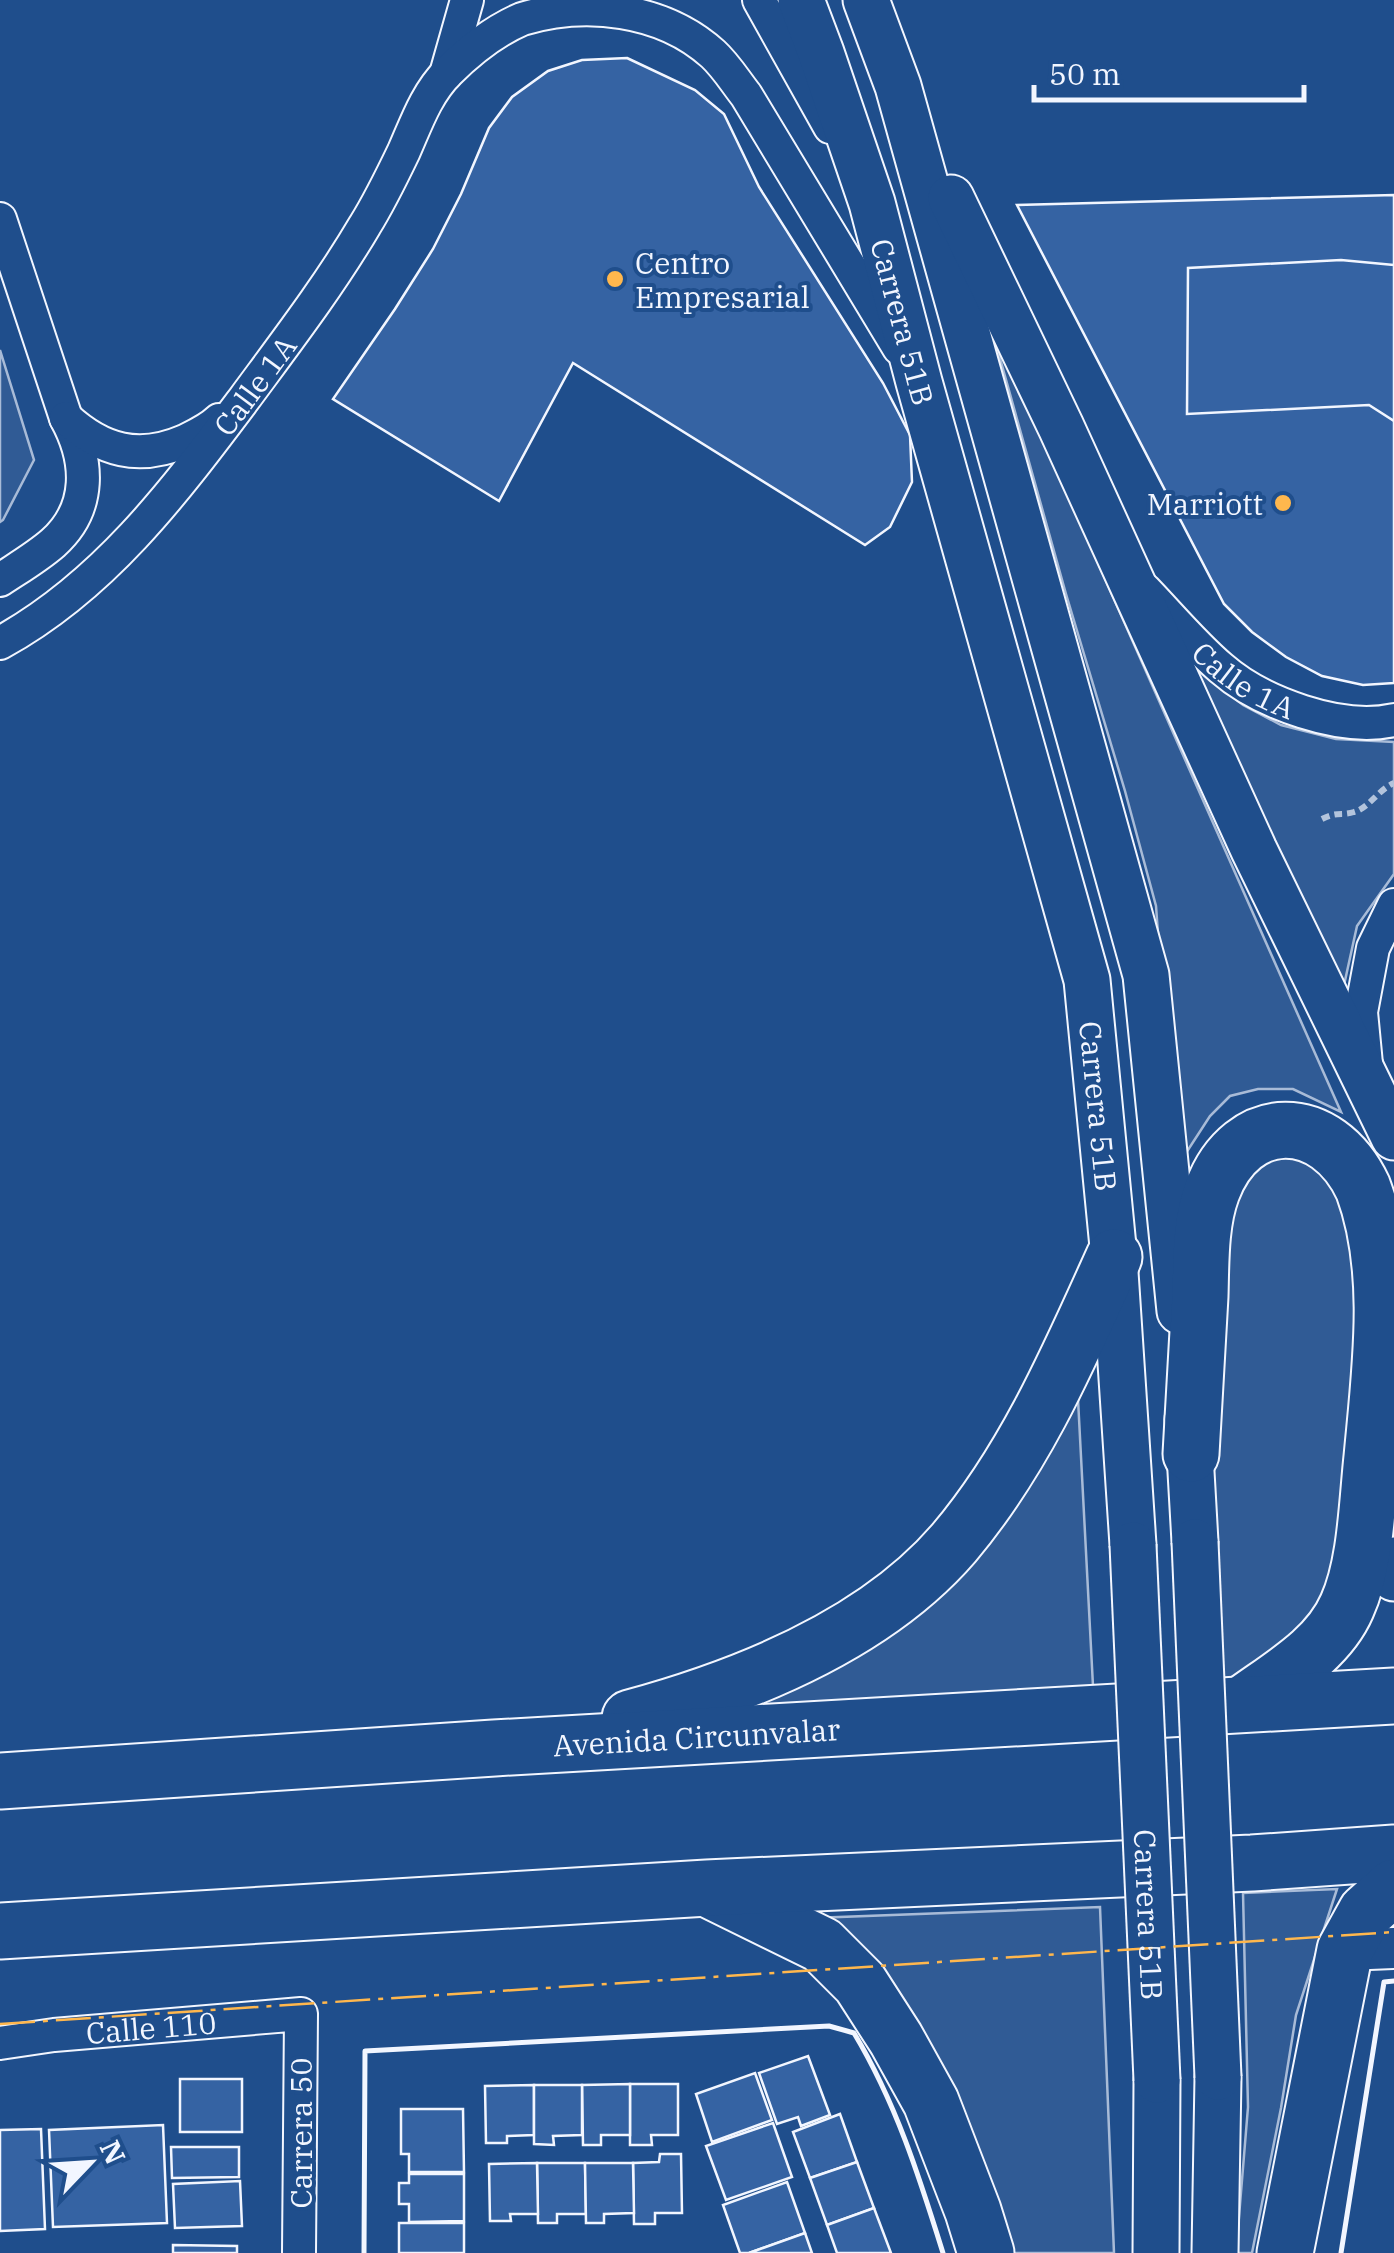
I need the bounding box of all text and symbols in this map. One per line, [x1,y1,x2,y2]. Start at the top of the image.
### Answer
scale bar [1034,40,1304,102]
text: 50 m [1049,54,1121,93]
street label: Carrera 51B [863,234,944,410]
place label: Centro Empresarial [635,243,810,316]
marker: Centro Empresarial [604,268,626,290]
street label: Calle 1A [204,327,304,443]
place label: Marriott [1147,484,1263,523]
marker: Marriott [1272,492,1294,514]
street label: Calle 1A [1184,633,1301,727]
street label: Carrera 51B [1072,1019,1127,1193]
street label: Avenida Circunvalar [552,1709,841,1764]
street label: Carrera 51B [1126,1828,1173,2001]
street label: Calle 110 [84,2002,218,2052]
street label: Carrera 50 [281,2058,320,2208]
north arrow [40,2113,140,2213]
text: N [92,2134,135,2170]

